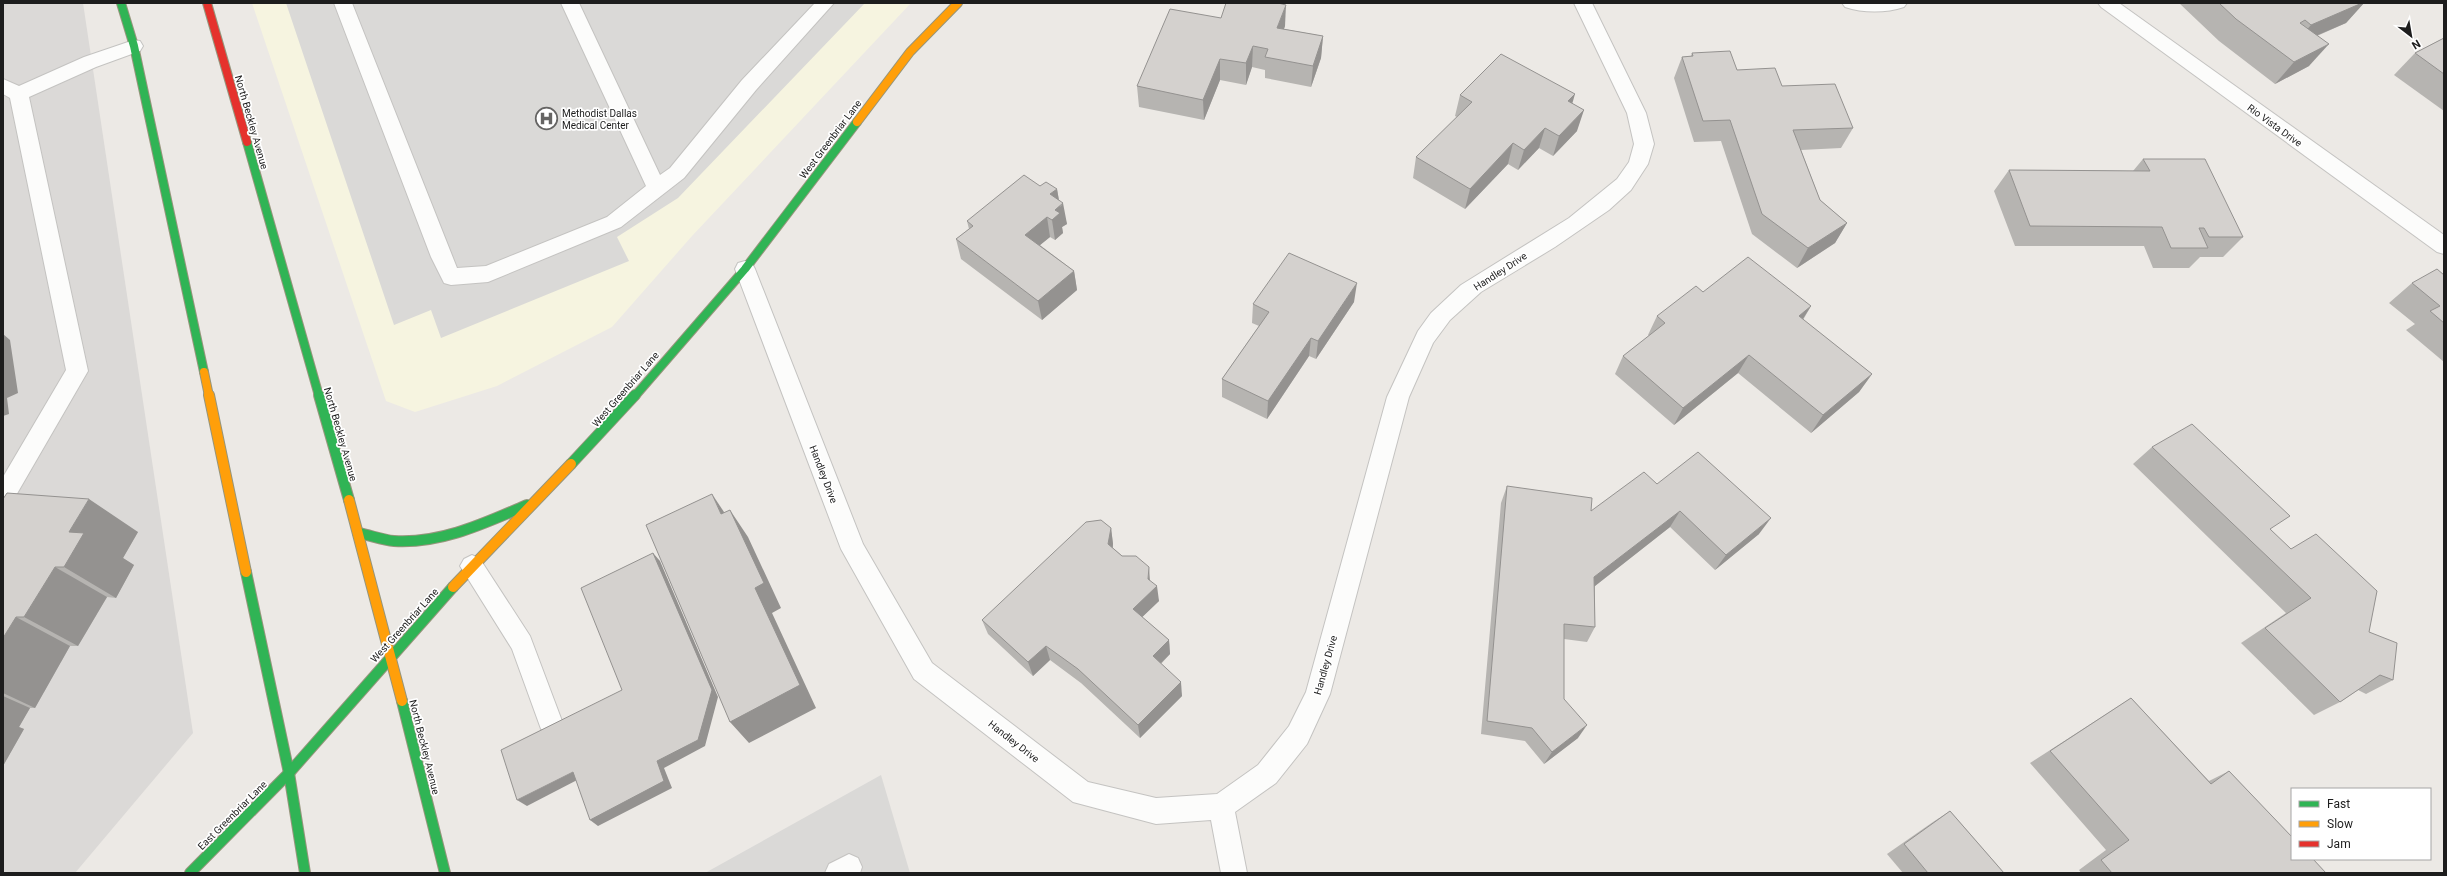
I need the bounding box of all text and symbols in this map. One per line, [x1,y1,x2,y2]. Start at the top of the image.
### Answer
north arrow [2391,16,2431,56]
text: N [2409,37,2423,52]
street label: North Beckley Avenue [233,74,270,170]
street label: West Greenbriar Lane [797,98,864,181]
street label: Rio Vista Drive [2245,102,2304,149]
hospital icon: Methodist Dallas Medical Center [533,106,559,132]
place label: Methodist Dallas Medical Center [562,108,637,131]
street label: Handley Drive [1472,250,1529,293]
street label: West Greenbriar Lane [590,350,661,429]
street label: North Beckley Avenue [322,386,359,482]
street label: Handley Drive [807,444,840,505]
street label: West Greenbriar Lane [368,586,440,665]
street label: Handley Drive [1312,634,1339,696]
street label: North Beckley Avenue [407,699,442,796]
street label: Handley Drive [986,718,1041,765]
street label: East Greenbriar Lane [196,779,269,852]
legend [2291,788,2431,860]
text: Fast [2327,797,2350,811]
text: Slow [2327,817,2353,831]
text: Jam [2327,837,2351,851]

